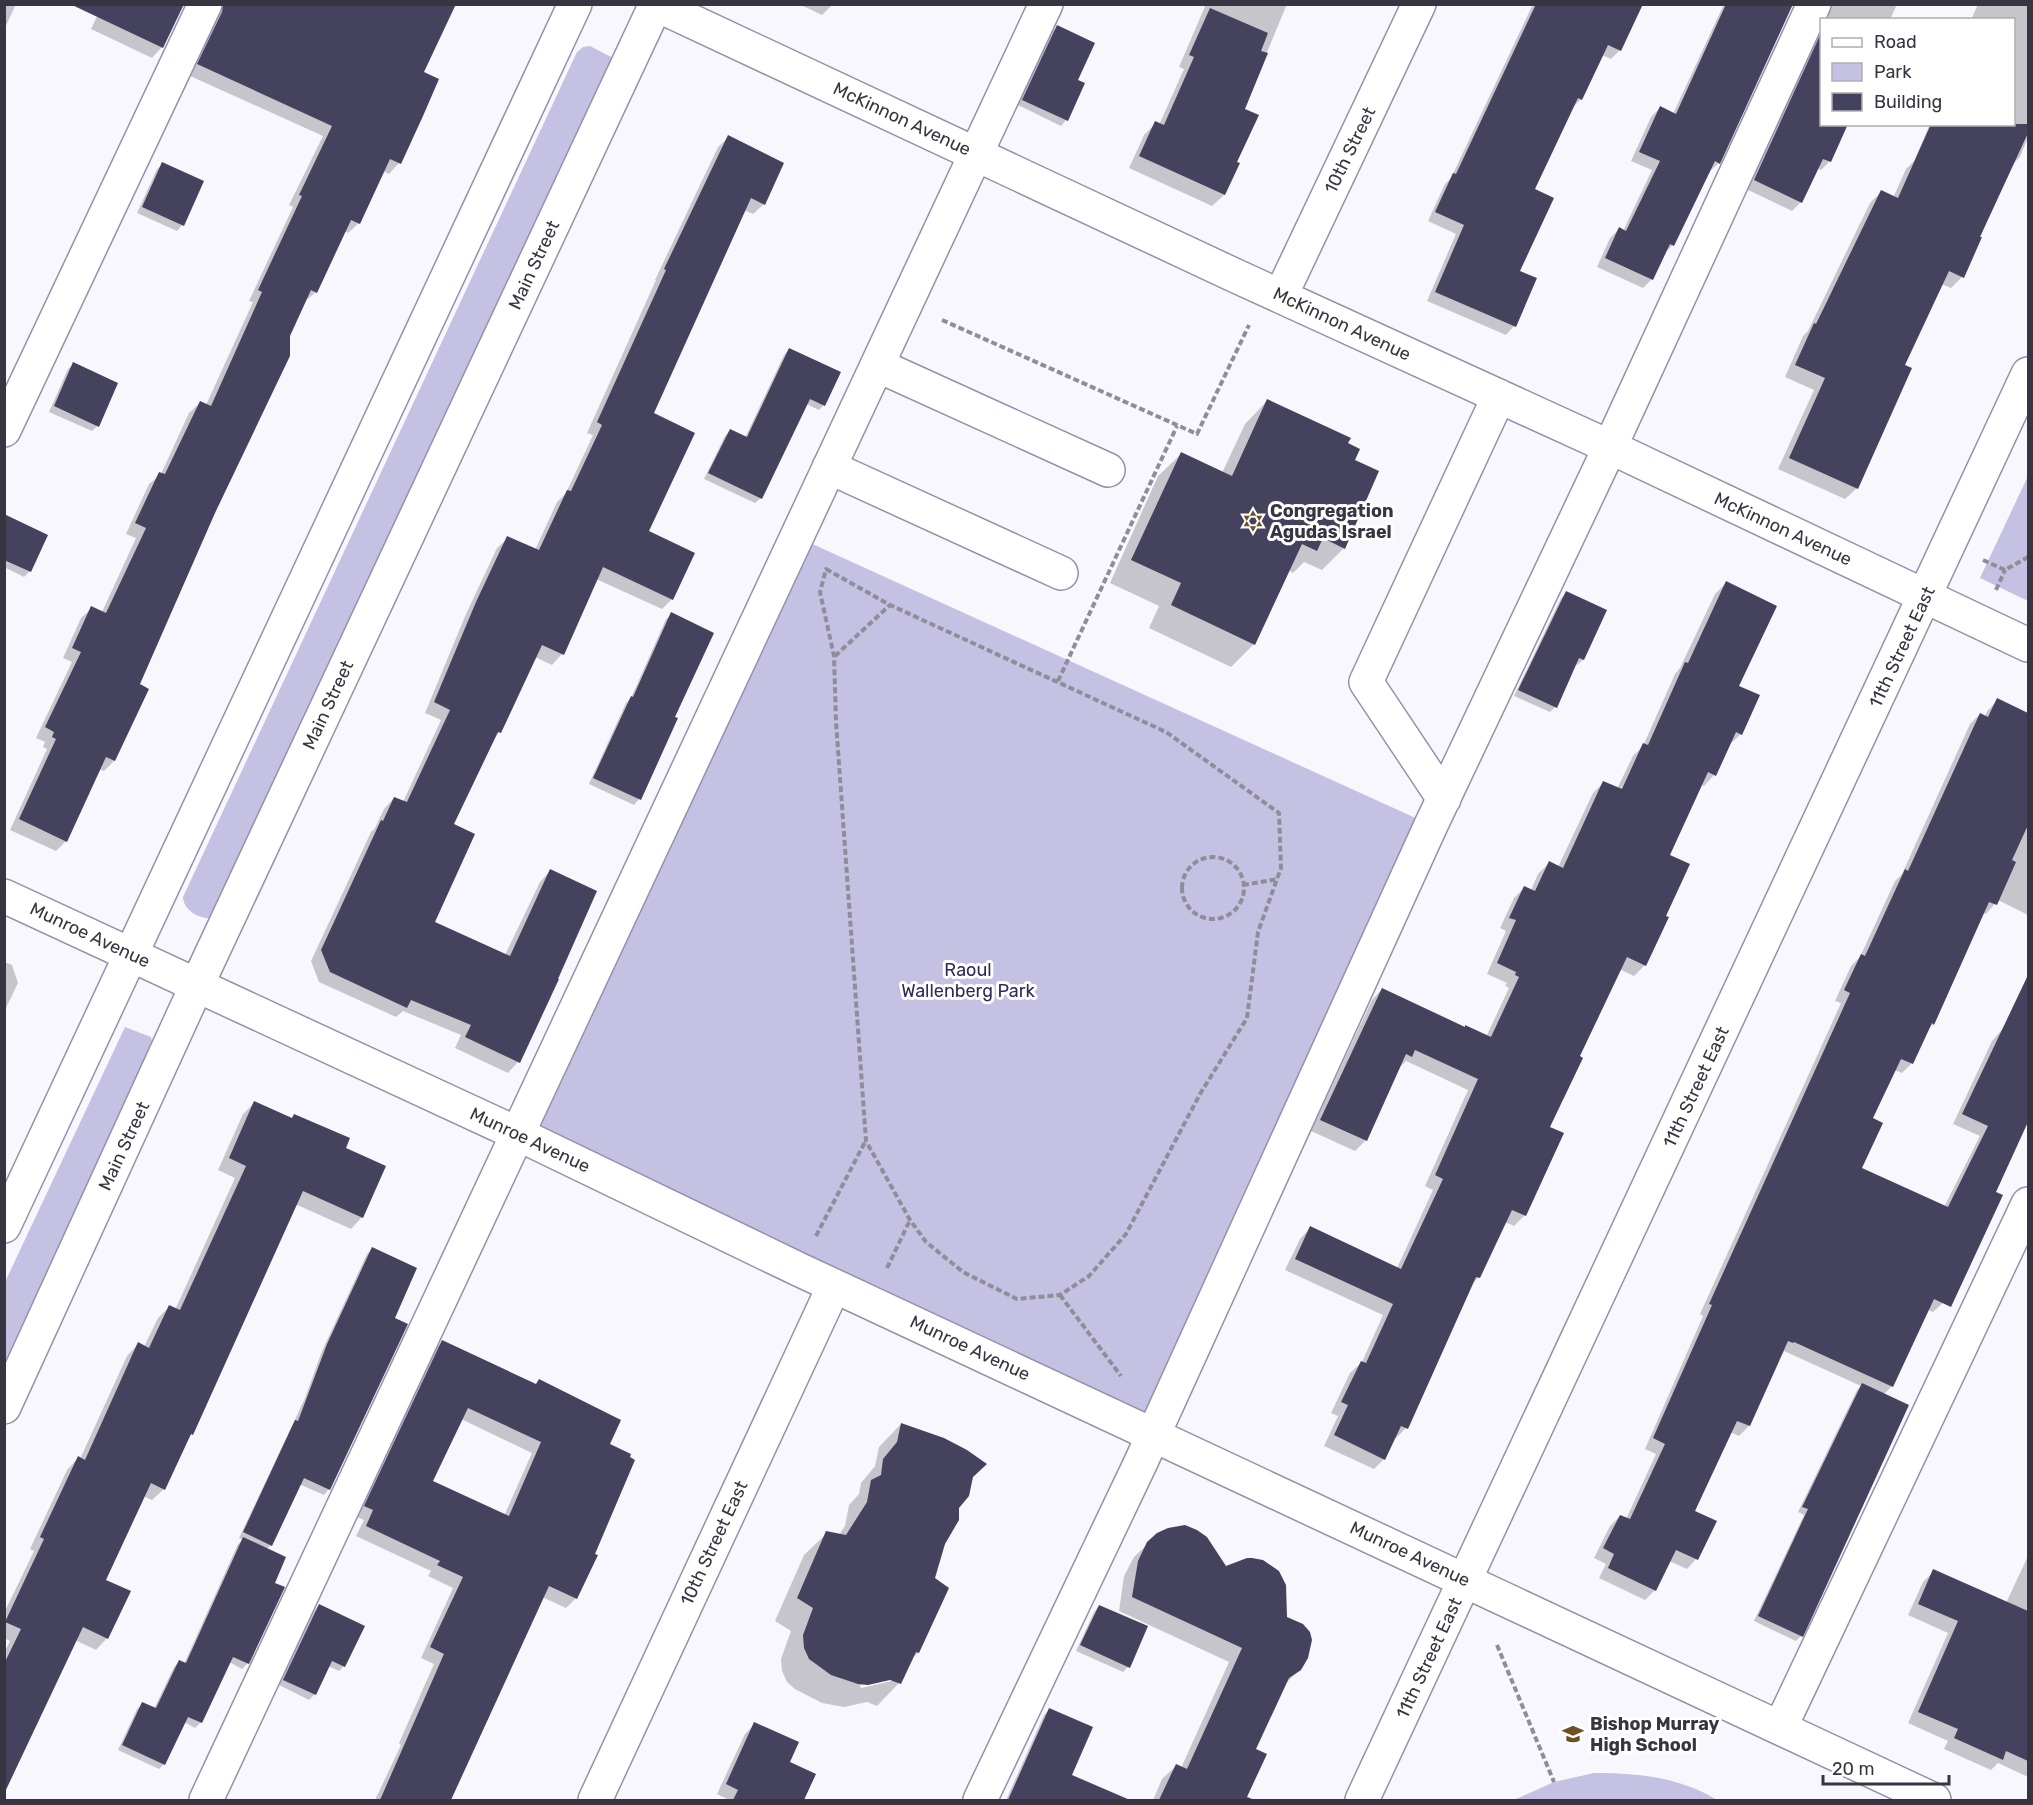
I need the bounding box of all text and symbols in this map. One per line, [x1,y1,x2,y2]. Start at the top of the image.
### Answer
legend [1820,18,2015,126]
text: Road [1874,31,1917,53]
text: Park [1874,61,1912,83]
street label: McKinnon Avenue [830,77,974,161]
text: Building [1874,91,1942,113]
street label: 10th Street [1320,103,1380,197]
street label: Main Street [504,217,564,313]
street label: McKinnon Avenue [1270,282,1414,366]
street label: McKinnon Avenue [1711,487,1855,571]
place label: Congregation Agudas Israel [1270,500,1393,543]
synagogue icon: Congregation Agudas Israel [1241,509,1265,533]
street label: 11th Street East [1864,583,1940,711]
street label: Main Street [298,657,358,753]
street label: Munroe Avenue [26,898,154,972]
park label: Raoul Wallenberg Park [901,959,1036,1002]
street label: 11th Street East [1658,1023,1734,1151]
street label: Main Street [94,1098,154,1194]
street label: Munroe Avenue [466,1103,594,1177]
street label: Munroe Avenue [906,1311,1034,1385]
street label: 10th Street East [675,1477,753,1609]
street label: Munroe Avenue [1346,1517,1474,1591]
street label: 11th Street East [1391,1594,1467,1722]
place label: Bishop Murray High School [1590,1713,1720,1756]
school or university icon: Bishop Murray High School [1561,1722,1585,1746]
scale bar [1823,1748,1949,1786]
text: 20 m [1832,1758,1874,1780]

